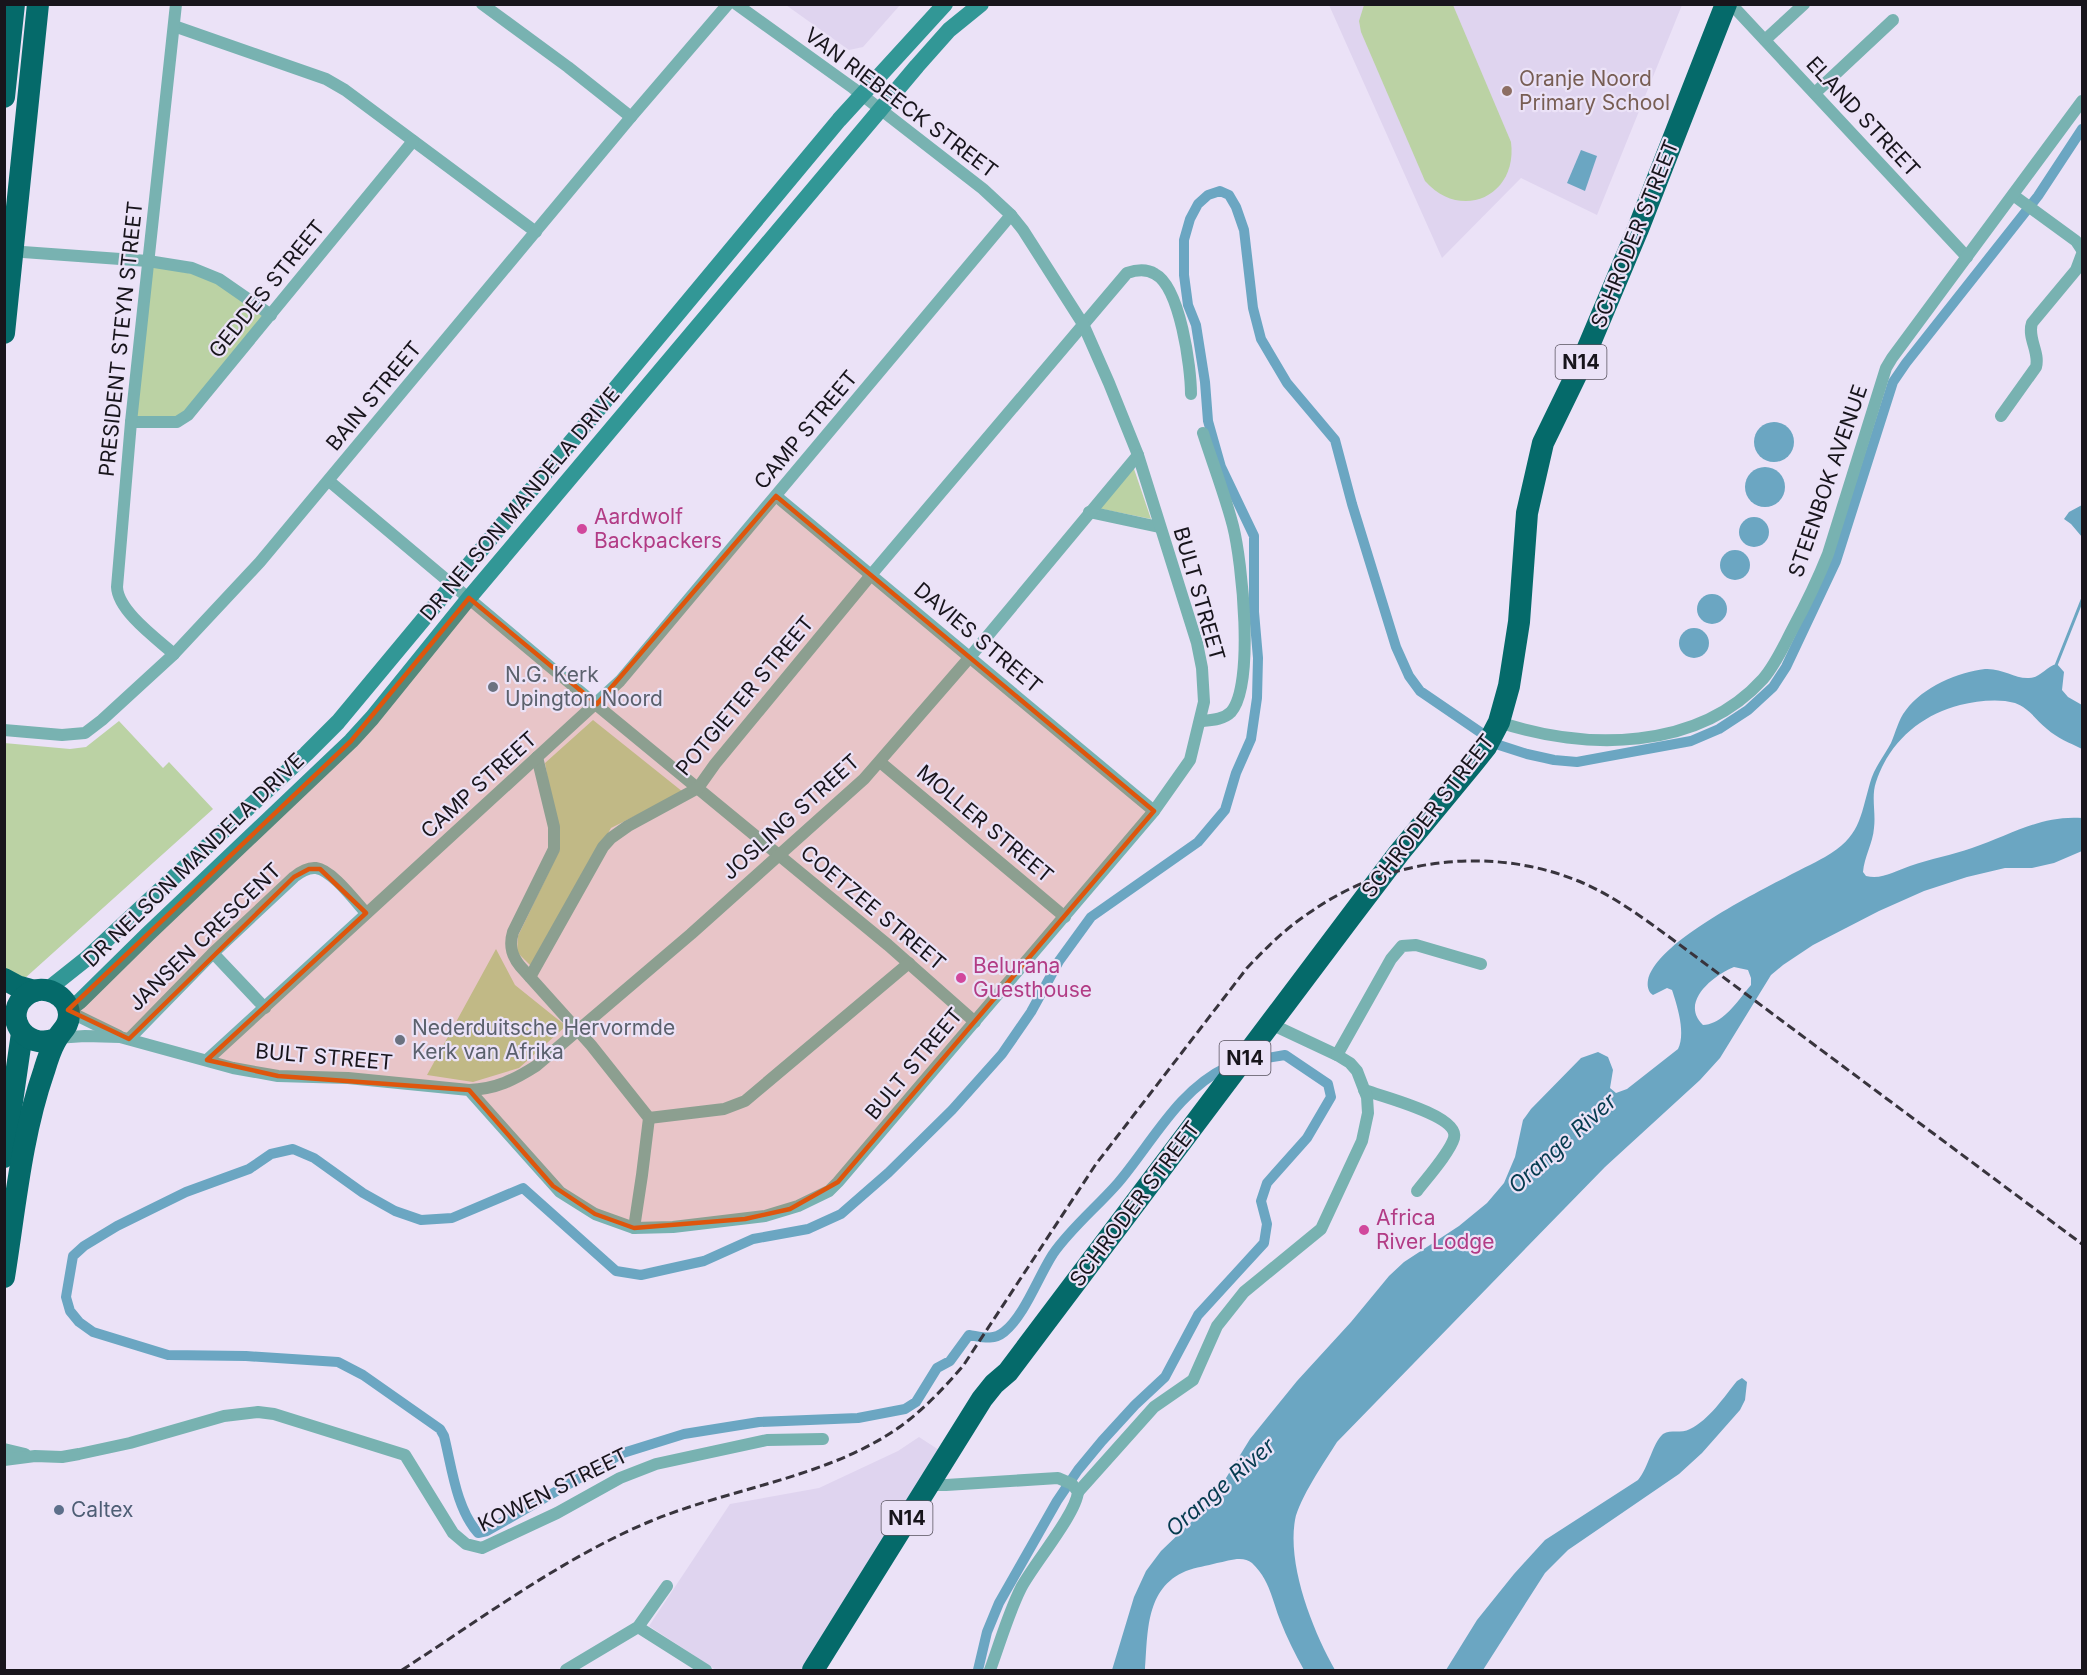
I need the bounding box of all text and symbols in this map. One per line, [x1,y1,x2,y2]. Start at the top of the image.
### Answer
street label: VAN RIEBEECK STREET [800,22,1003,183]
street label: ELAND STREET [1801,51,1925,182]
place label: Oranje Noord Primary School [1519,66,1670,115]
marker: Oranje Noord Primary School [1500,84,1514,98]
street label: SCHRODER STREET [1585,136,1684,331]
street label: PRESIDENT STEYN STREET [94,200,147,478]
street label: GEDDES STREET [203,215,330,363]
street label: BAIN STREET [321,336,427,455]
road number: N14 [1556,345,1606,379]
street label: CAMP STREET [749,365,862,494]
street label: STEENBOK AVENUE [1783,381,1872,580]
street label: DR NELSON MANDELA DRIVE [415,382,625,625]
place label: Aardwolf Backpackers [594,504,722,553]
marker: Aardwolf Backpackers [575,522,589,536]
street label: BULT STREET [1168,524,1231,664]
street label: DAVIES STREET [909,577,1047,698]
street label: POTGIETER STREET [671,611,819,781]
place label: N.G. Kerk Upington Noord [505,662,663,711]
marker: N.G. Kerk Upington Noord [486,680,500,694]
street label: CAMP STREET [416,726,542,843]
street label: SCHRODER STREET [1356,729,1499,902]
street label: DR NELSON MANDELA DRIVE [78,748,309,972]
street label: JOSLING STREET [717,749,864,885]
street label: MOLLER STREET [912,759,1059,888]
street label: COETZEE STREET [796,840,951,975]
street label: JANSEN CRESCENT [123,857,286,1016]
place label: Belurana Guesthouse [973,953,1092,1002]
marker: Belurana Guesthouse [954,971,968,985]
street label: BULT STREET [860,1003,968,1125]
place label: Nederduitsche Hervormde Kerk van Afrika [412,1015,675,1064]
marker: Nederduitsche Hervormde Kerk van Afrika [393,1033,407,1047]
street label: BULT STREET [254,1038,394,1075]
road number: N14 [1220,1041,1270,1075]
water label: Orange River [1503,1087,1622,1198]
street label: SCHRODER STREET [1064,1116,1205,1291]
place label: Africa River Lodge [1376,1205,1495,1254]
marker: Africa River Lodge [1357,1223,1371,1237]
water label: Orange River [1160,1432,1280,1541]
street label: KOWEN STREET [474,1442,632,1537]
place label: Caltex [71,1497,133,1522]
road number: N14 [882,1501,932,1535]
marker: Caltex [52,1503,66,1517]

